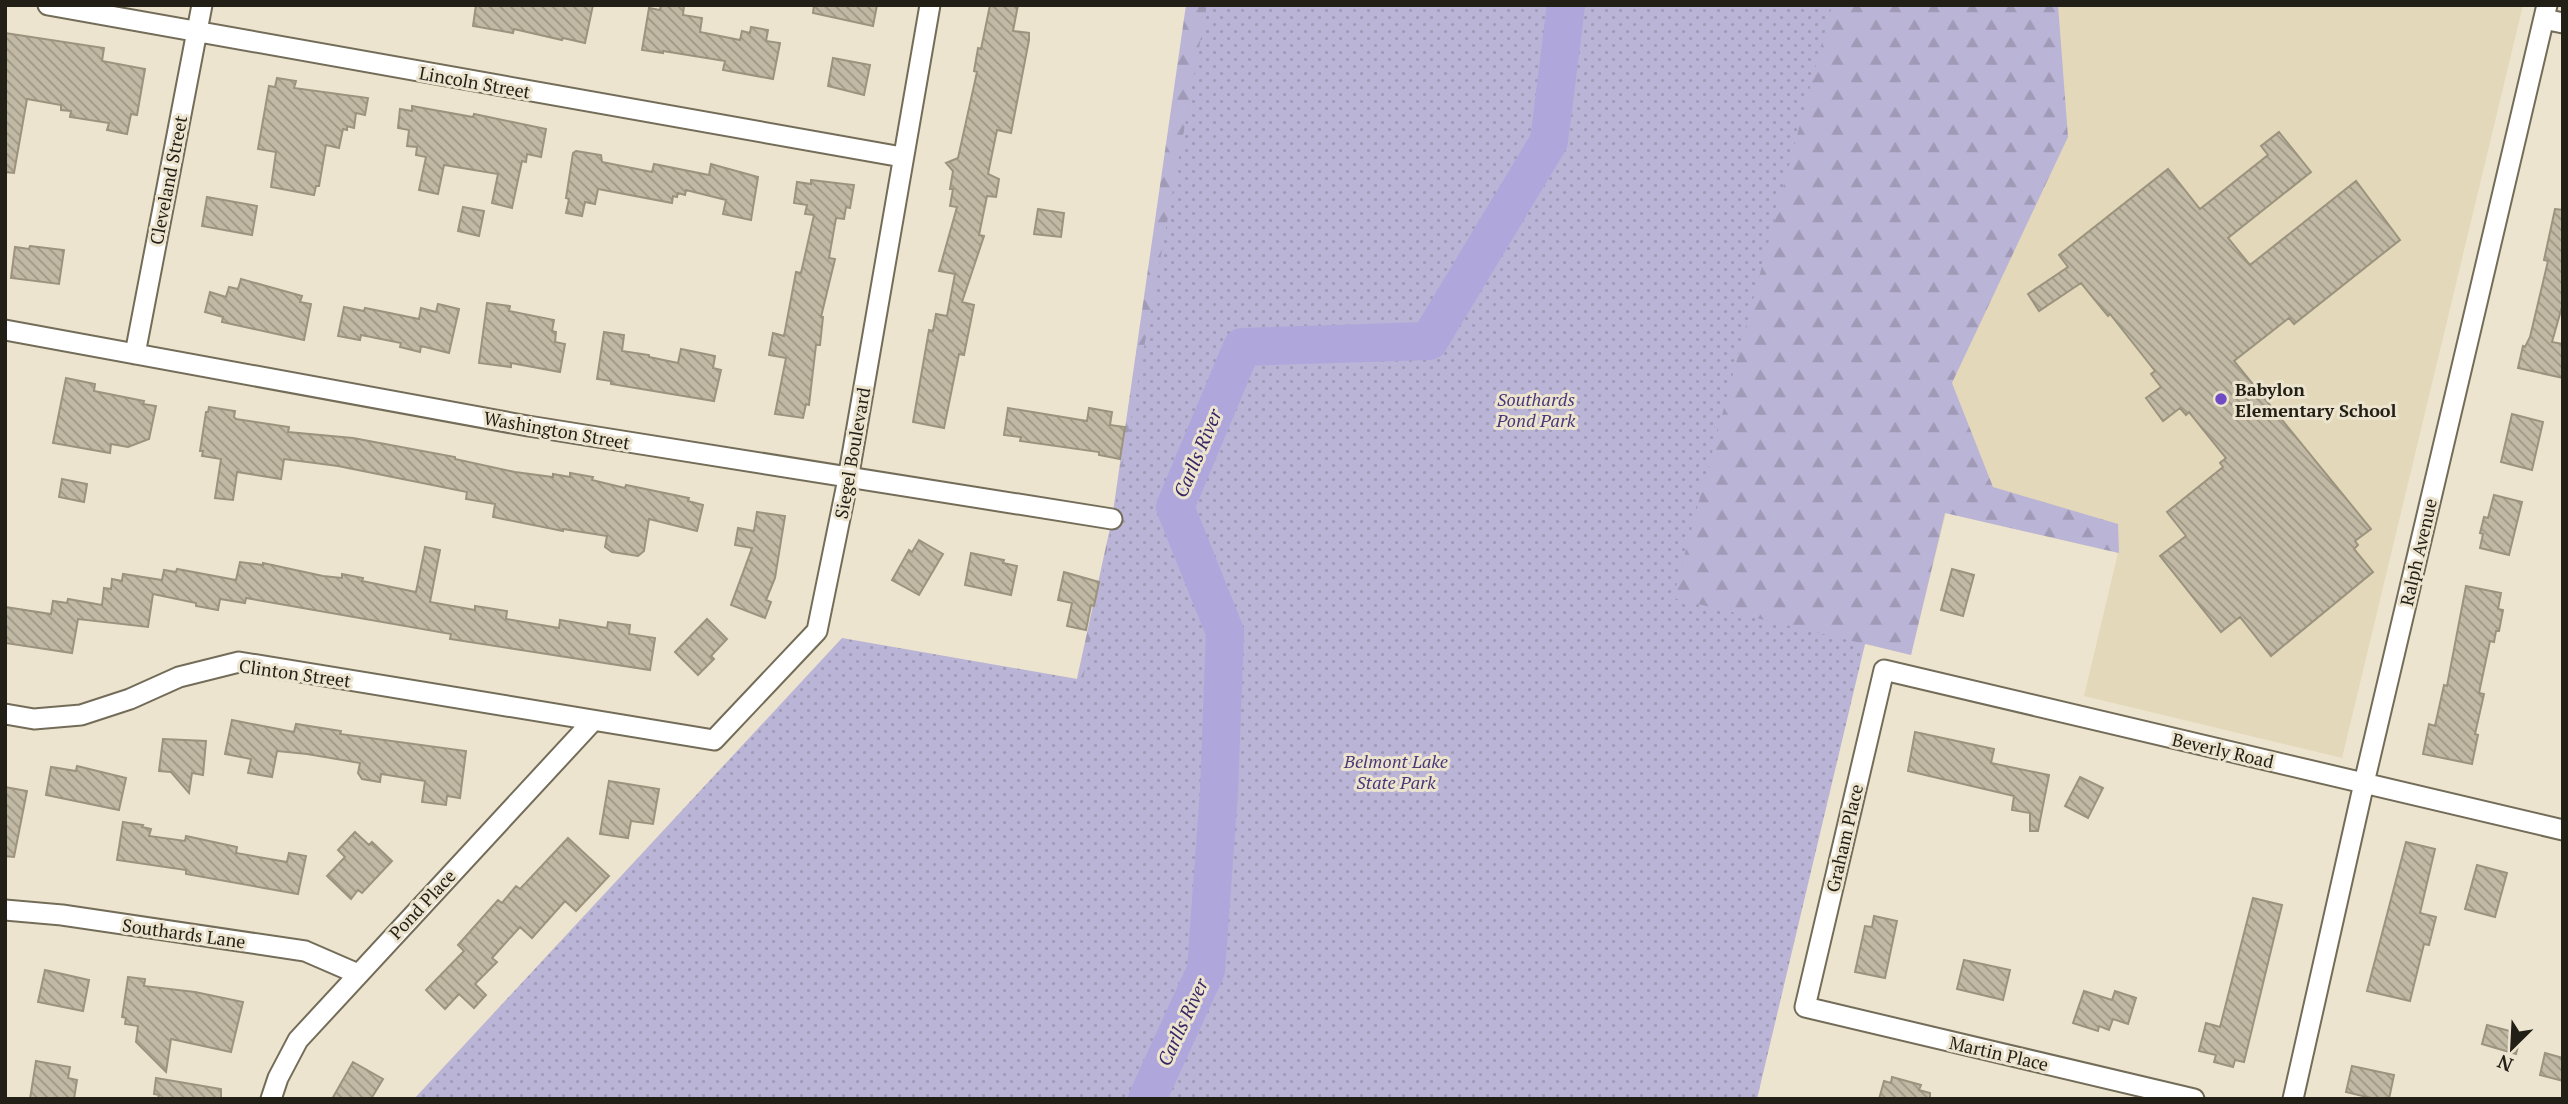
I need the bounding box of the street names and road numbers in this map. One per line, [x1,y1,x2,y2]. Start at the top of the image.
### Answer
street label: Lincoln Street [418,60,533,104]
street label: Cleveland Street [144,113,192,247]
street label: Siegel Boulevard [829,385,875,521]
street label: Washington Street [482,405,632,455]
street label: Ralph Avenue [2394,496,2442,608]
street label: Clinton Street [237,653,353,693]
street label: Beverly Road [2170,727,2276,773]
street label: Graham Place [1820,782,1868,894]
street label: Pond Place [383,864,461,944]
street label: Southards Lane [121,912,247,954]
street label: Martin Place [1947,1030,2051,1076]

